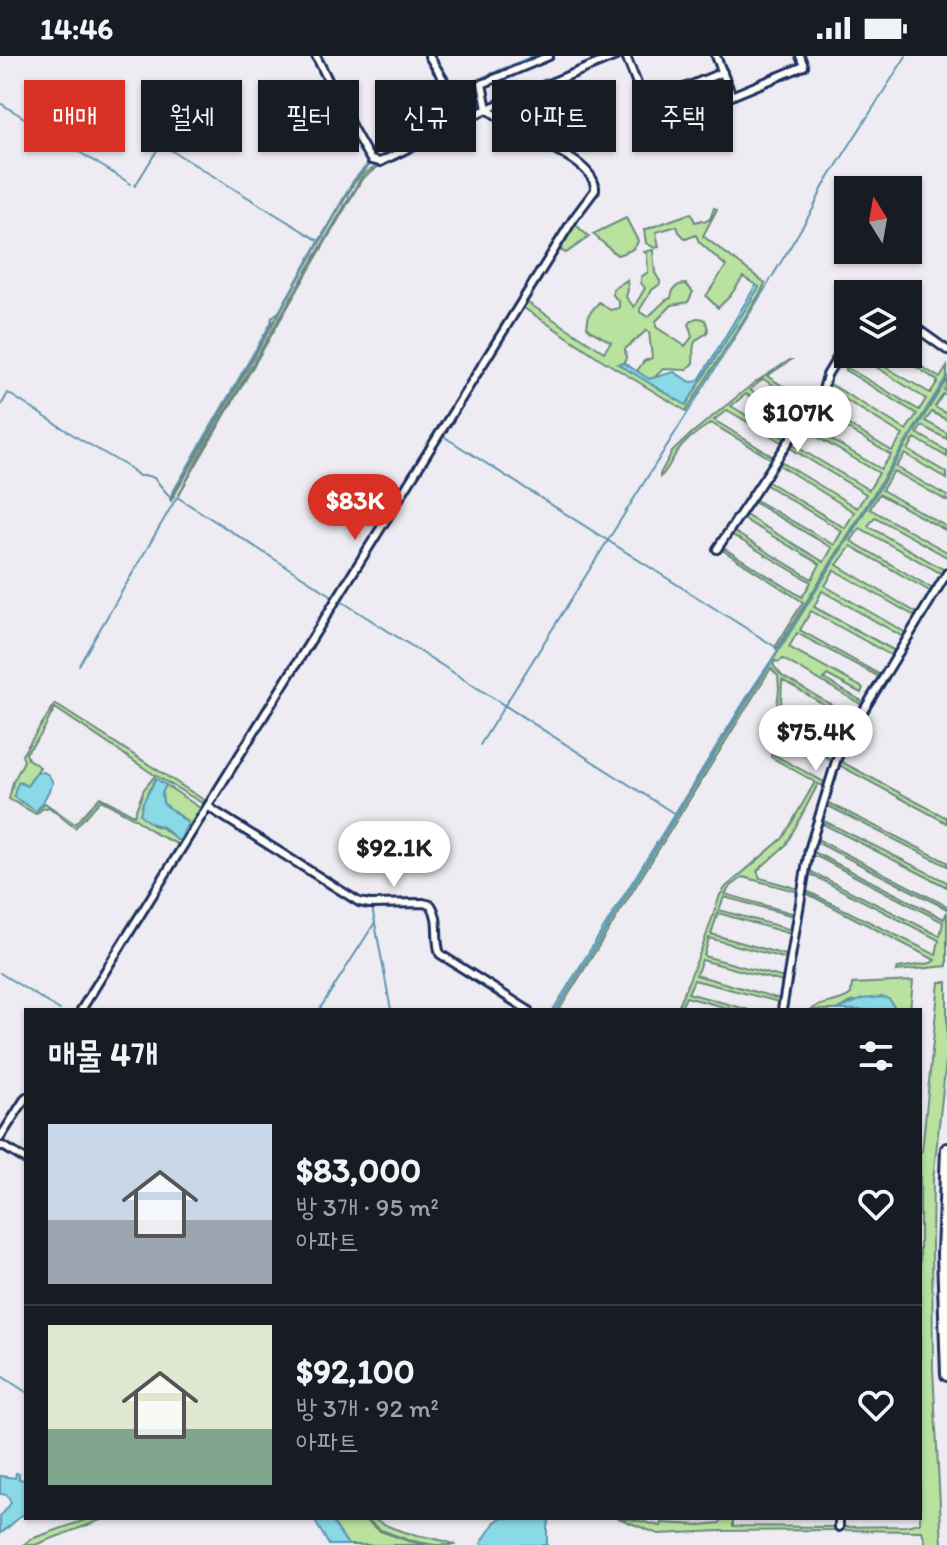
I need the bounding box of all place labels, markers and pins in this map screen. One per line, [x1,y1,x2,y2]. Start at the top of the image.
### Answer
pin: $107K [742,386,854,454]
pin: $83K [308,474,402,542]
pin: $75.4K [751,705,881,773]
pin: $92.1K [329,821,459,889]

